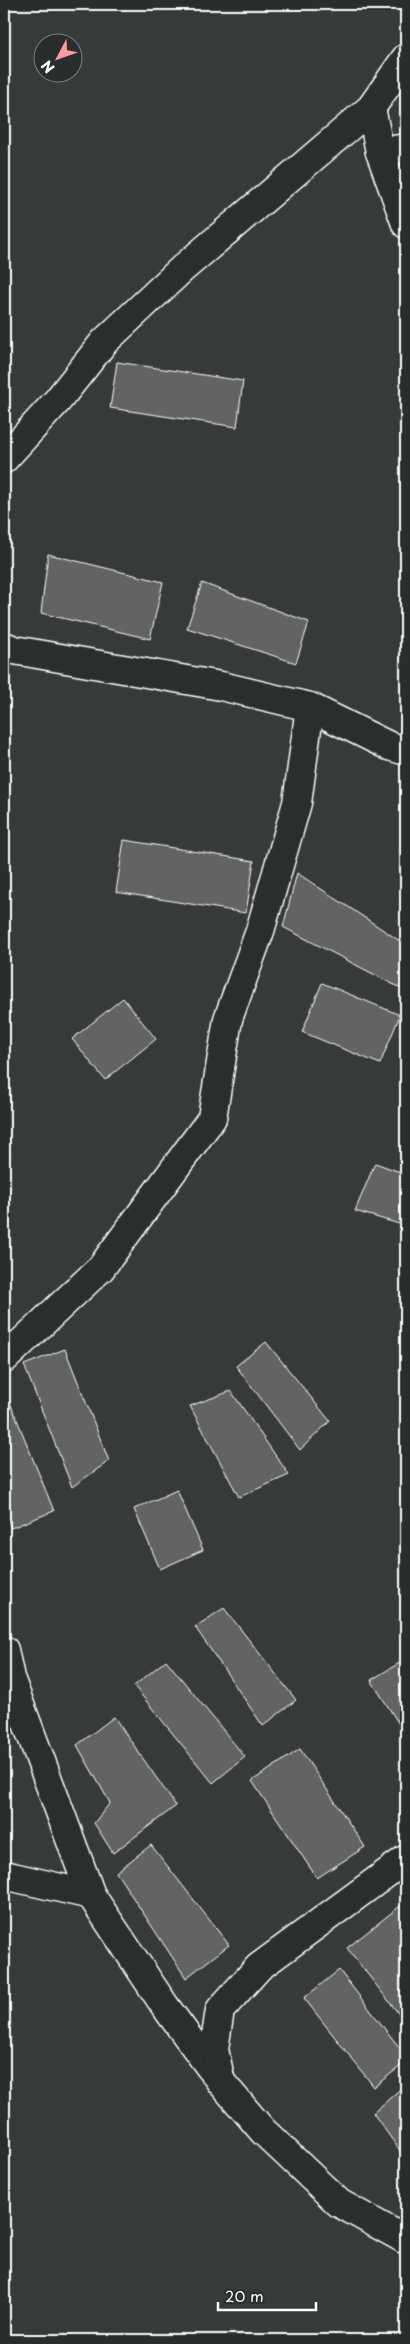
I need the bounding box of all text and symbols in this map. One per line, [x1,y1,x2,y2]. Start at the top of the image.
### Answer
north arrow [32,32,82,82]
text: N [36,56,59,78]
scale bar [218,2279,315,2311]
text: 20 m [225,2284,264,2307]

